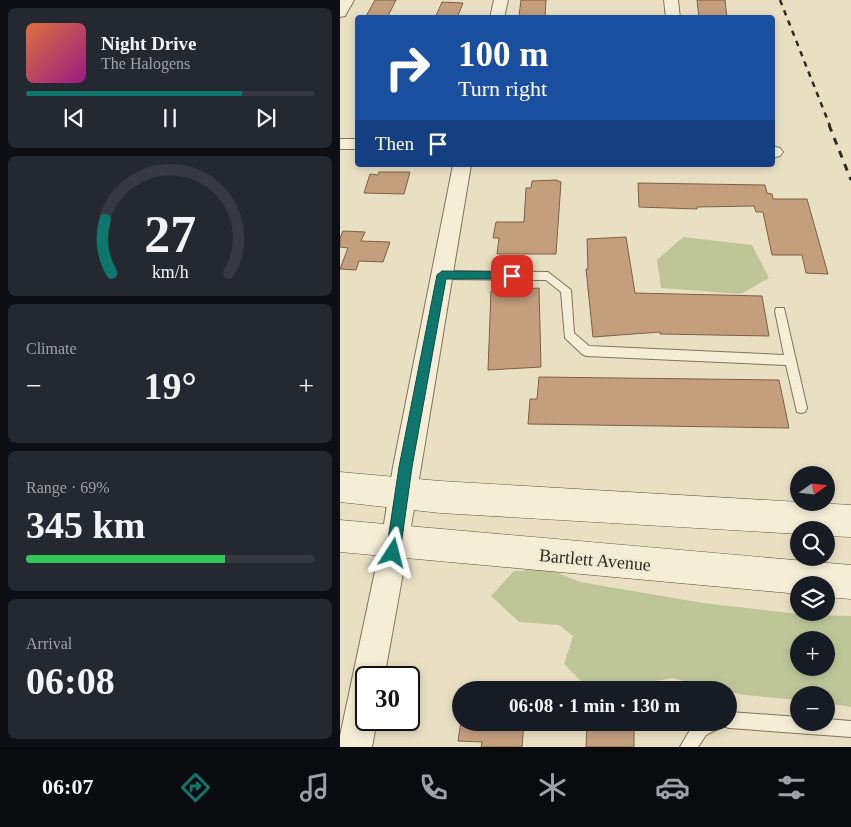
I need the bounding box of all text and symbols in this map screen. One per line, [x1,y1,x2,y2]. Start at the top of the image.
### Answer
text: Night Drive [101,33,197,54]
icon: right [375,35,440,100]
text: 100 m [458,35,548,74]
text: The Halogens [101,55,190,72]
text: Turn right [458,76,547,101]
icon: previous [60,104,88,132]
icon: pause [156,104,184,132]
icon: next [252,104,280,132]
icon: arrive [424,130,452,158]
text: Then [375,133,414,154]
text: 27 [144,206,196,263]
pin [491,255,533,297]
text: km/h [152,262,188,282]
icon: arrive [498,262,526,290]
text: Climate [26,340,77,357]
text: 19° [143,365,197,407]
text: − [26,370,42,401]
text: + [298,370,314,401]
north arrow [790,466,835,511]
map controls [790,466,835,731]
text: Range · 69% [26,479,110,496]
text: 345 km [26,504,145,546]
button: search [790,521,835,566]
position arrow [366,526,418,578]
street label: Bartlett Avenue [538,545,652,575]
button: layers [790,576,835,621]
button: + [790,631,835,676]
text: Arrival [26,635,72,652]
text: 06:08 [26,660,115,702]
speed limit sign: 30 [355,666,420,731]
button: − [790,686,835,731]
text: 06:08 · 1 min · 130 m [509,695,680,716]
icon: directions [178,770,213,805]
icon: music [297,770,332,805]
icon: phone [416,770,451,805]
icon: climate [535,770,570,805]
icon: car [655,770,690,805]
icon: filters [774,770,809,805]
text: 06:07 [42,774,93,799]

